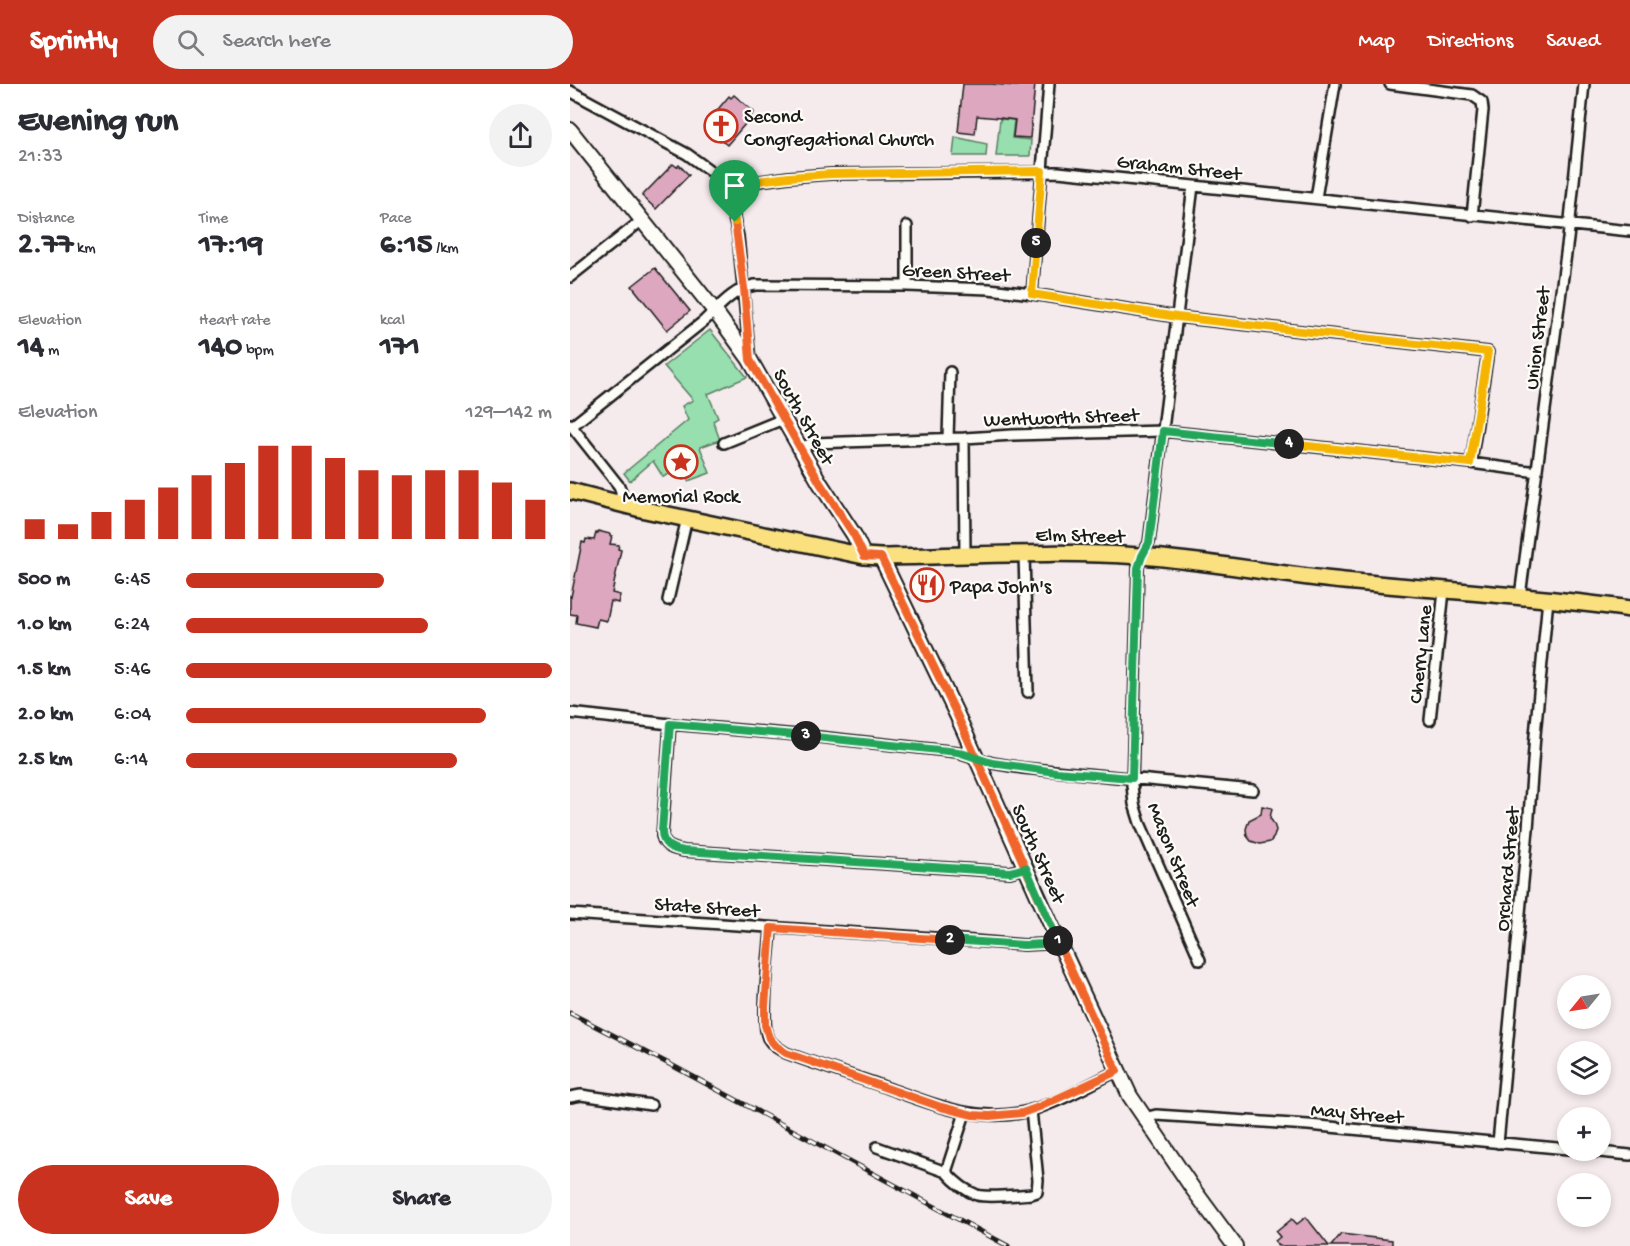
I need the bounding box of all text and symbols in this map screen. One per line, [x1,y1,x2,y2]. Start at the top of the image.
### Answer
search box [153,15,573,69]
text: Sprintly [30,26,117,59]
icon: search [174,26,207,59]
text: Search here [222,29,331,55]
text: Map [1358,30,1395,55]
text: Directions [1428,30,1513,55]
text: Saved [1546,30,1600,55]
text: Evening run [18,104,178,142]
button: share [489,104,552,167]
place label: Second Congregational Church [744,107,934,153]
church icon: Second Congregational Church [703,108,739,144]
text: 21:33 [18,146,63,169]
street label: Graham Street [1115,152,1244,188]
pin [709,160,760,222]
icon: arrive [718,169,751,202]
text: Distance [18,210,75,229]
text: Time [199,210,228,229]
text: Pace [380,210,411,229]
pin: 5 [1021,228,1051,258]
text: 2.77 [18,229,73,264]
text: 17:19 [199,229,263,264]
text: 6:15 [380,229,433,264]
text: 5 [1032,233,1040,252]
text: km [73,240,96,259]
text: /km [433,240,459,259]
street label: Green Street [901,260,1012,289]
street label: Union Street [1522,284,1557,391]
text: Elevation [18,312,82,331]
text: Heart rate [199,312,271,331]
text: kcal [380,312,405,331]
text: 14 [18,331,44,366]
text: 140 [199,331,242,366]
text: 171 [380,331,420,366]
text: m [44,342,59,361]
text: bpm [242,342,274,361]
street label: South Street [766,366,839,471]
text: Elevation [18,402,98,425]
text: 129–142 m [466,402,552,425]
street label: Wentworth Street [983,405,1141,434]
pin: 4 [1274,429,1304,459]
text: 4 [1285,434,1293,453]
place icon: Memorial Rock [663,444,699,480]
place label: Memorial Rock [622,487,742,510]
street label: Elm Street [1035,525,1127,550]
restaurant icon: Papa John's [909,567,945,603]
text: 500 m [18,569,70,592]
text: 6:45 [114,569,150,592]
place label: Papa John's [949,577,1052,600]
street label: Cherry Lane [1406,603,1439,705]
text: 1.0 km [18,614,72,637]
text: 6:24 [114,614,150,637]
text: 1.5 km [18,659,71,682]
text: 5:46 [114,659,150,682]
text: 2.0 km [18,704,73,727]
text: 6:04 [114,704,151,727]
pin: 3 [791,721,821,751]
text: 3 [802,726,810,745]
text: 2.5 km [18,749,72,772]
text: 6:14 [114,749,148,772]
street label: Mason Street [1140,800,1204,912]
street label: South Street [1005,801,1070,909]
street label: Orchard Street [1493,804,1527,932]
street label: State Street [654,894,762,925]
pin: 2 [935,925,965,955]
pin: 1 [1043,926,1073,956]
text: 2 [946,930,954,949]
text: 1 [1055,931,1061,950]
north arrow [1557,975,1611,1029]
map controls [1557,975,1611,1227]
button: layers [1557,1041,1611,1095]
street label: May Street [1309,1100,1406,1131]
button: + [1557,1107,1611,1161]
button: Save [18,1165,279,1234]
button: Share [291,1165,552,1234]
button: − [1557,1173,1611,1227]

